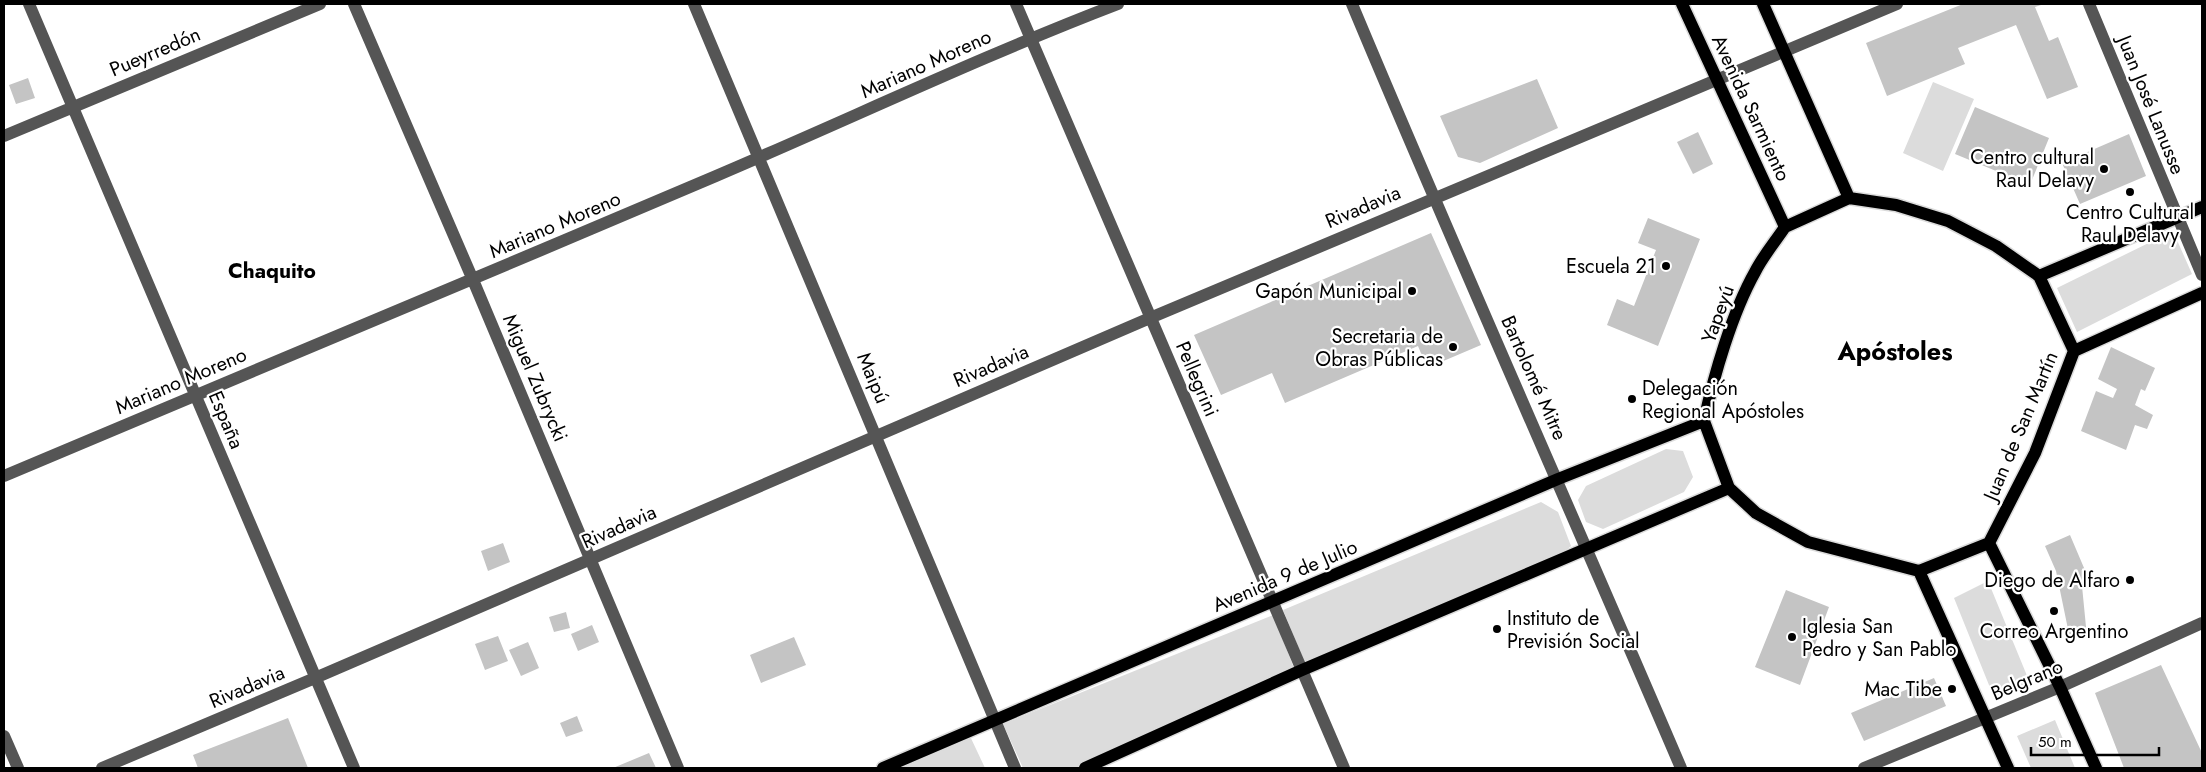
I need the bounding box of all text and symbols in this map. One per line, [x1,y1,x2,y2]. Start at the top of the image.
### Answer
street label: Pueyrredón [105,20,205,84]
street label: Mariano Moreno [856,22,996,106]
street label: Juan José Lanusse [2109,28,2192,179]
street label: Avenida Sarmiento [1704,30,1798,186]
place label: Centro cultural Raul Delavy [1970,143,2094,195]
marker: Centro cultural Raul Delavy [2098,163,2110,175]
street label: Rivadavia [1321,178,1405,236]
street label: Mariano Moreno [485,184,625,266]
marker: Centro Cultural Raul Delavy [2124,186,2136,198]
place label: Centro Cultural Raul Delavy [2066,198,2194,250]
place label: Escuela 21 [1566,252,1656,281]
district label: Chaquito [228,256,316,286]
marker: Escuela 21 [1660,260,1672,272]
place label: Gapón Municipal [1255,277,1402,306]
street label: Yapeyú [1694,281,1742,347]
marker: Gapón Municipal [1406,285,1418,297]
street label: Miguel Zubrycki [495,310,575,446]
street label: Bartolomé Mitre [1494,311,1574,445]
place label: Secretaria de Obras Públicas [1315,322,1443,374]
district label: Apóstoles [1836,333,1953,369]
street label: Rivadavia [949,337,1033,395]
street label: Pellegrini [1168,337,1226,421]
street label: Mariano Moreno [111,340,251,422]
marker: Secretaria de Obras Públicas [1447,341,1459,353]
street label: Juan de San Martín [1975,347,2065,508]
street label: Maipú [849,348,897,408]
place label: Delegación Regional Apóstoles [1642,374,1804,426]
street label: España [201,387,251,453]
marker: Delegación Regional Apóstoles [1626,393,1638,405]
street label: Rivadavia [577,498,661,556]
street label: Avenida 9 de Julio [1208,532,1362,620]
place label: Diego de Alfaro [1984,566,2120,595]
marker: Diego de Alfaro [2124,574,2136,586]
place label: Instituto de Previsión Social [1507,604,1640,656]
marker: Correo Argentino [2048,605,2060,617]
place label: Iglesia San Pedro y San Pablo [1802,612,1956,664]
place label: Correo Argentino [1980,617,2128,646]
marker: Instituto de Previsión Social [1491,623,1503,635]
marker: Iglesia San Pedro y San Pablo [1786,631,1798,643]
street label: Belgrano [1987,652,2067,708]
street label: Rivadavia [205,658,289,716]
place label: Mac Tibe [1864,675,1942,704]
marker: Mac Tibe [1946,683,1958,695]
scale bar [2031,724,2158,756]
text: 50 m [2038,731,2072,753]

